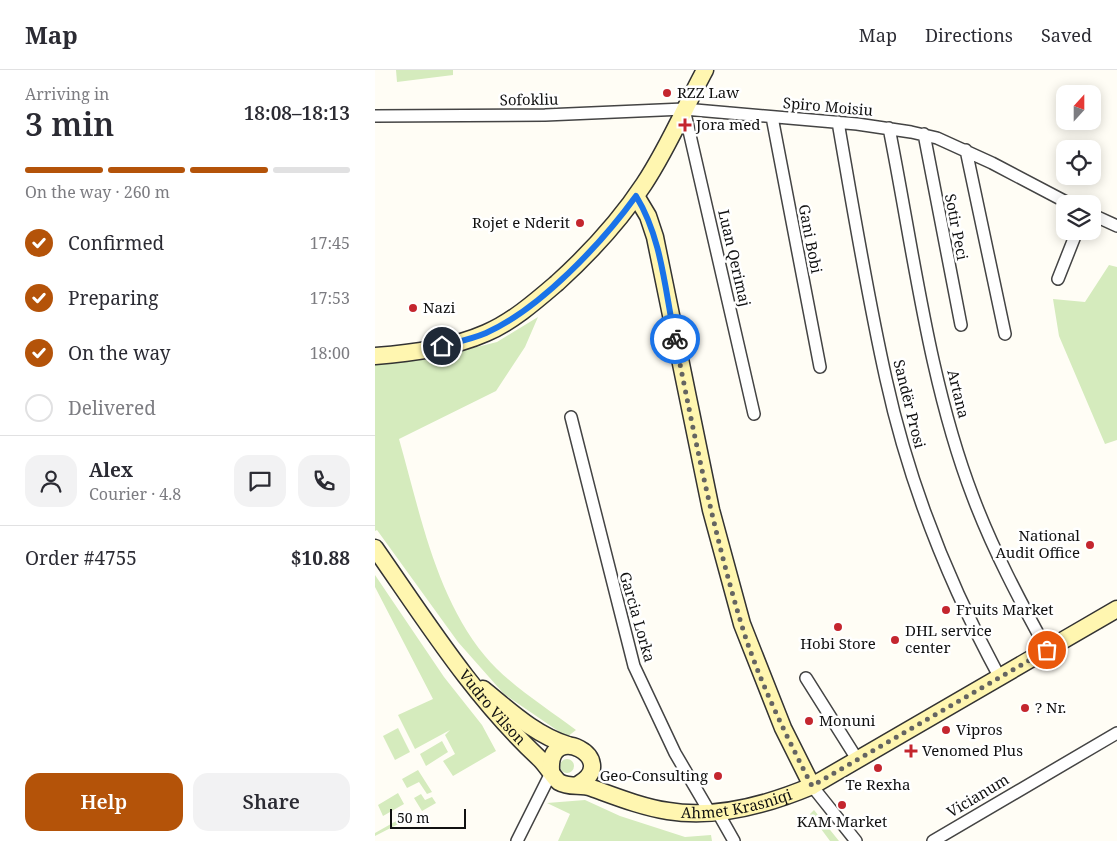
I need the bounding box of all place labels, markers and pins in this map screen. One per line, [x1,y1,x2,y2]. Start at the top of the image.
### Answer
place label: RZZ Law [677,82,739,102]
marker: RZZ Law [661,87,673,99]
place label: Jora med [695,114,761,134]
marker: Jora med [678,118,692,132]
place label: Rojet e Nderit [472,212,570,232]
marker: Rojet e Nderit [574,217,586,229]
place label: Nazi [423,297,456,317]
marker: Nazi [407,302,419,314]
pin [421,325,463,367]
place label: National Audit Office [995,525,1080,562]
marker: National Audit Office [1084,539,1096,551]
place label: Fruits Market [956,599,1054,619]
marker: Fruits Market [940,604,952,616]
place label: DHL service center [905,620,992,657]
marker: Hobi Store [832,621,844,633]
pin [1026,629,1068,671]
place label: Hobi Store [800,633,876,653]
marker: DHL service center [889,634,901,646]
place label: ? Nr. [1035,697,1066,717]
marker: ? Nr. [1019,702,1031,714]
place label: Monuni [819,710,876,730]
marker: Monuni [803,715,815,727]
place label: Vipros [956,719,1003,739]
marker: Vipros [940,724,952,736]
place label: Venomed Plus [922,740,1023,760]
marker: Venomed Plus [904,744,918,758]
marker: Te Rexha [872,762,884,774]
place label: Geo-Consulting [600,765,708,785]
marker: Geo-Consulting [712,770,724,782]
place label: Te Rexha [846,774,910,794]
marker: KAM Market [836,799,848,811]
place label: KAM Market [797,811,887,831]

